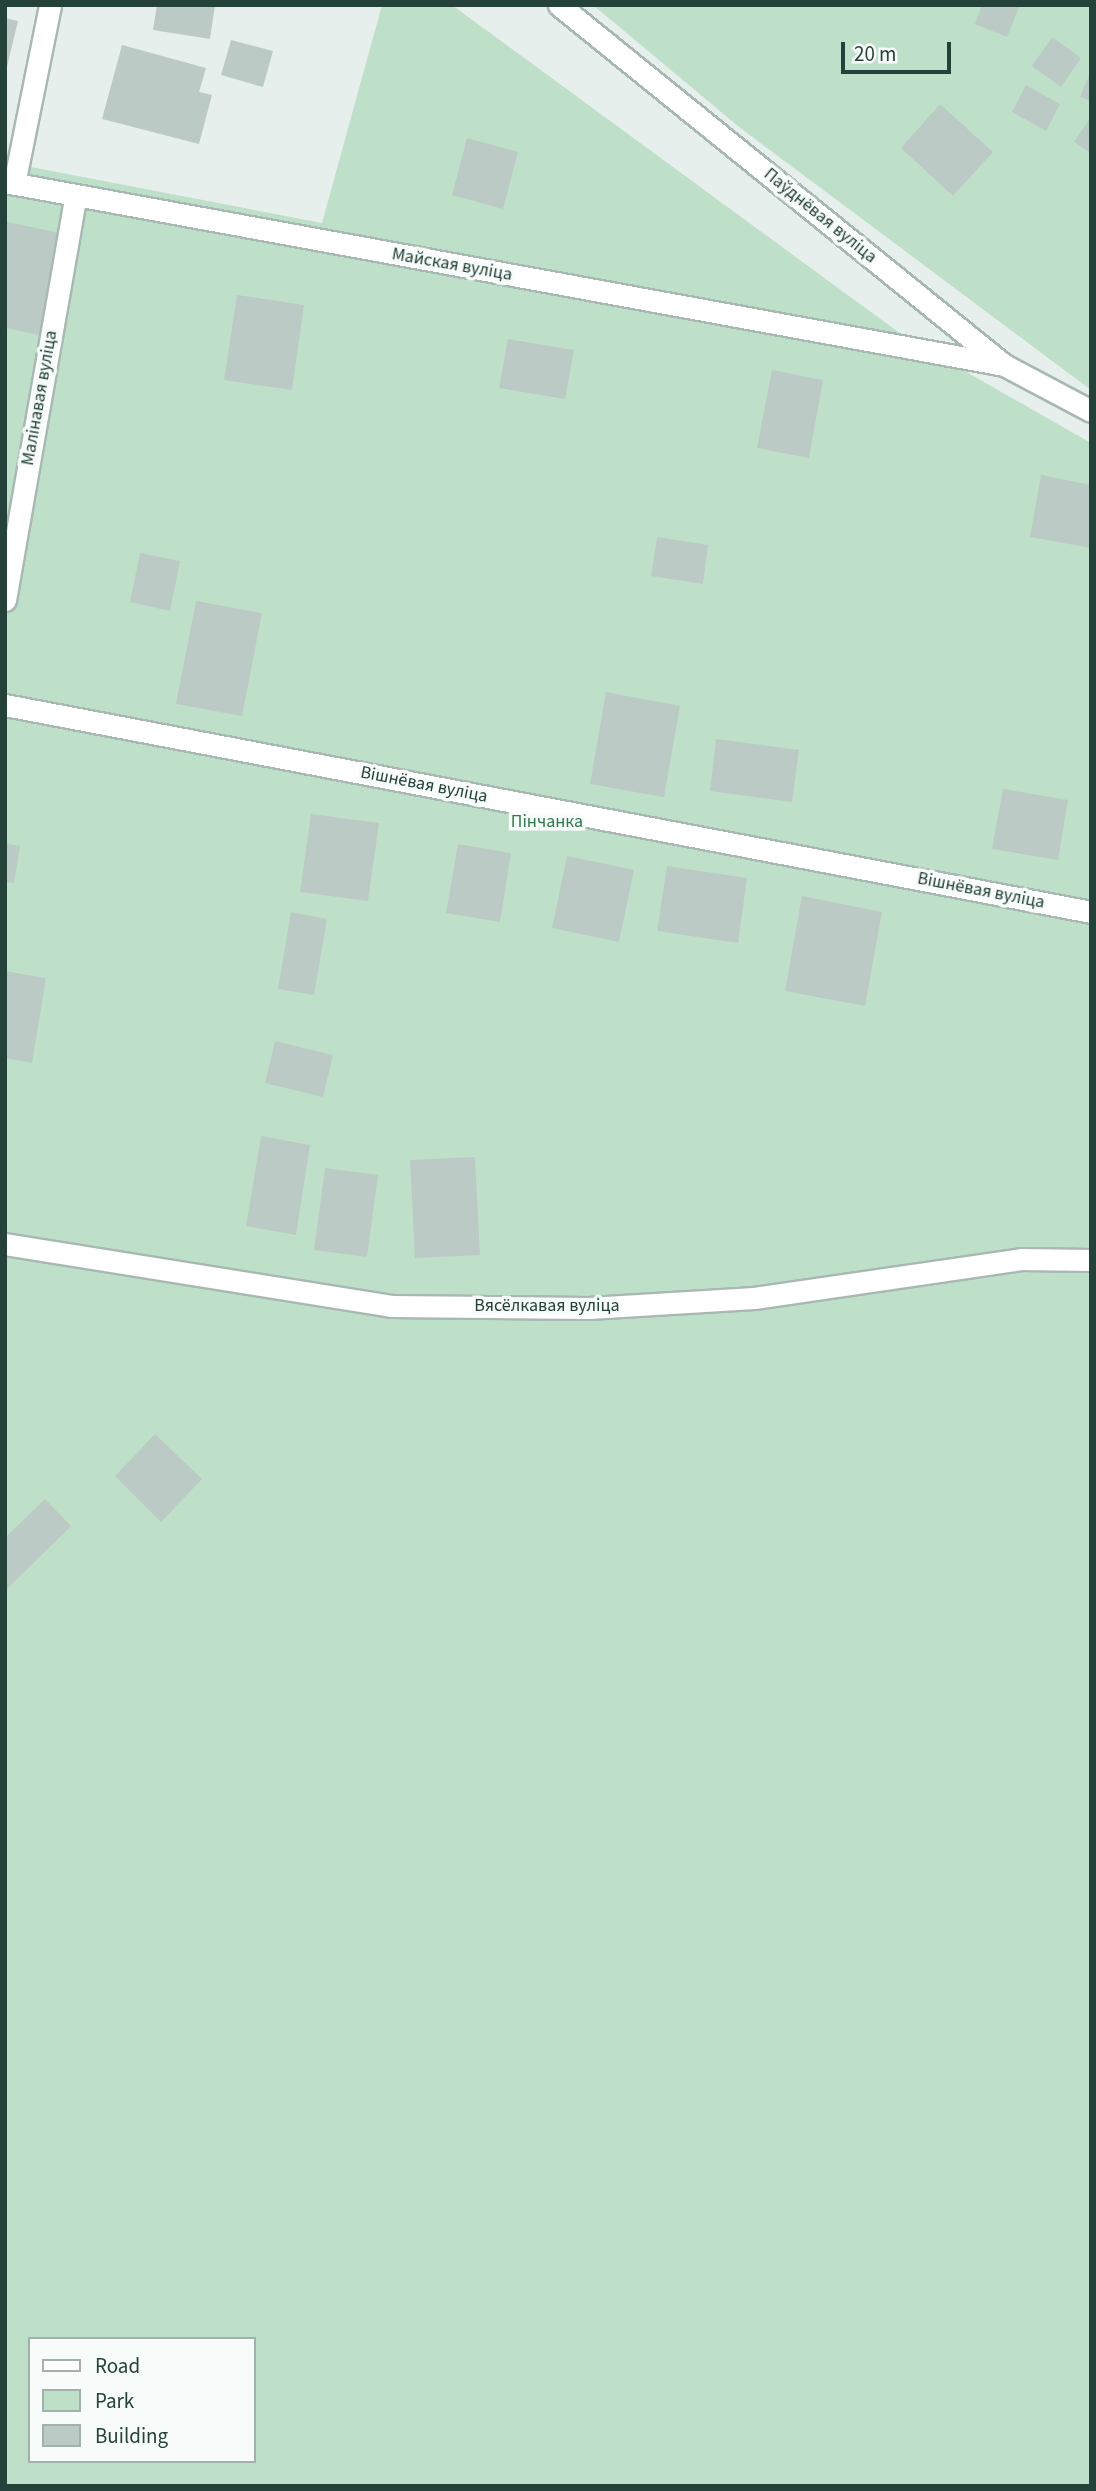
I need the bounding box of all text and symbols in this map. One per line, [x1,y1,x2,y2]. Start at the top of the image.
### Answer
scale bar [844,28,954,72]
text: 20 m [854,39,896,69]
street label: Паўднёвая вуліца [759,164,881,268]
street label: Майская вуліца [390,244,514,286]
street label: Малінавая вуліца [17,329,63,467]
street label: Вішнёвая вуліца [359,762,489,808]
park label: Пінчанка [511,811,583,833]
street label: Вішнёвая вуліца [916,868,1046,914]
street label: Вясёлкавая вуліца [474,1295,620,1317]
legend [28,2337,256,2463]
text: Road [95,2351,140,2381]
text: Park [95,2386,134,2416]
text: Building [95,2421,168,2451]

